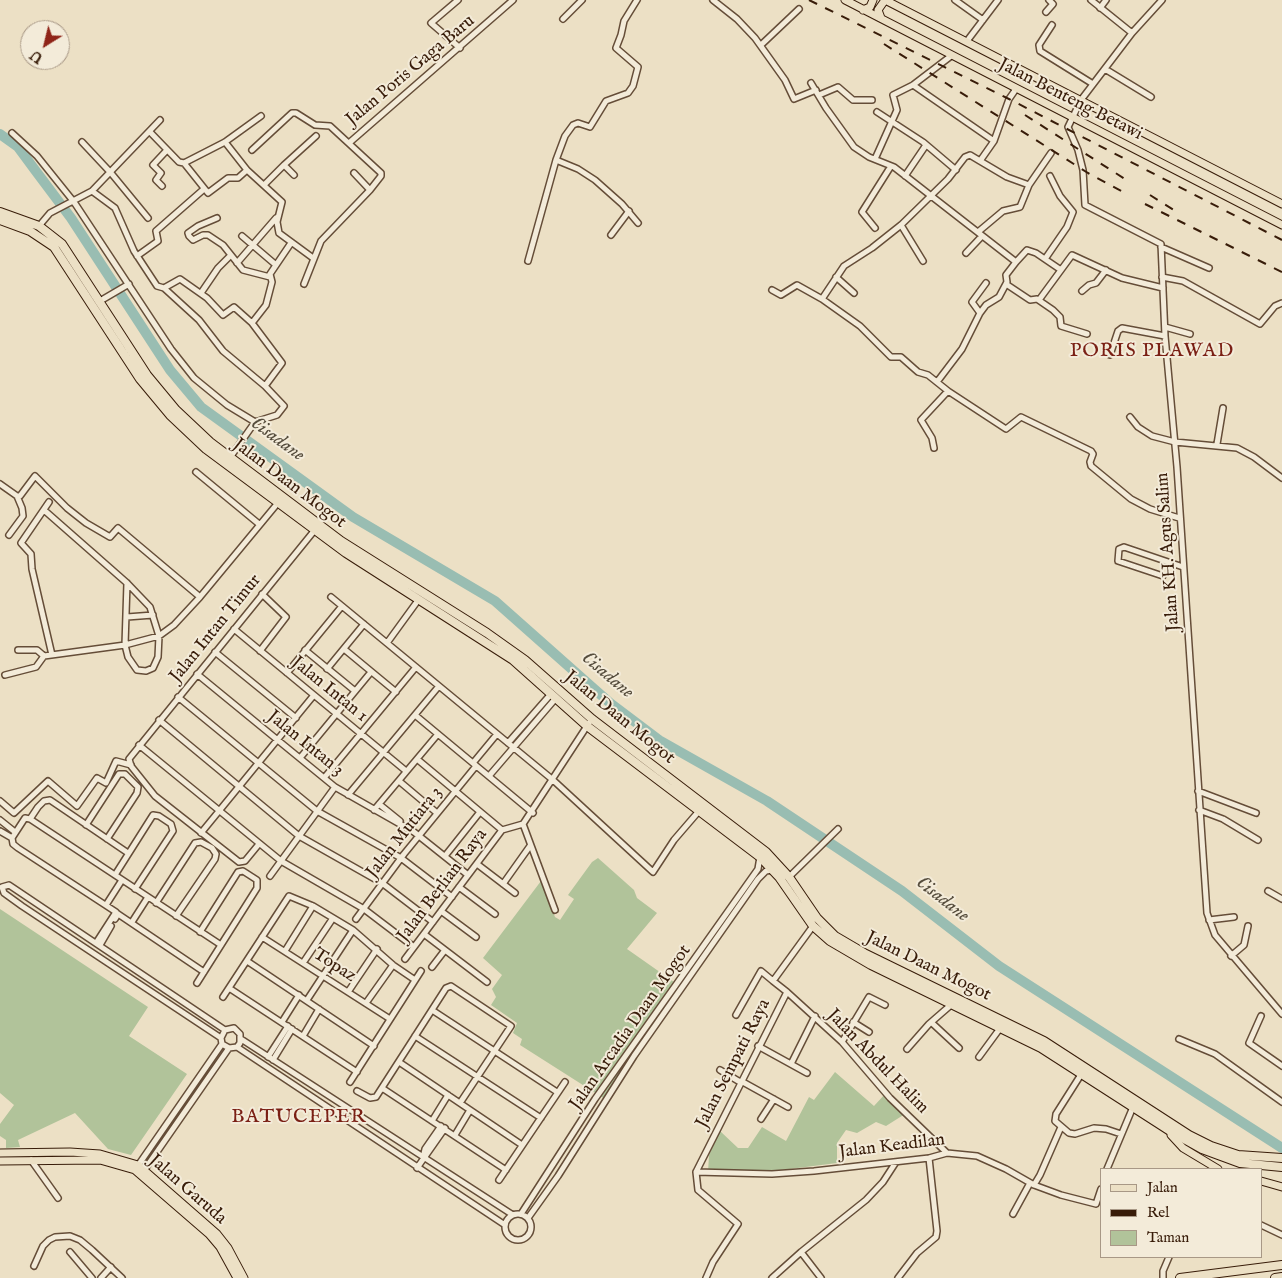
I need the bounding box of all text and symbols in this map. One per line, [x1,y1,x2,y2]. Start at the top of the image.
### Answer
street label: Jalan Poris Gaga Baru [342,11,480,131]
north arrow [20,20,70,70]
text: U [27,46,47,67]
street label: Jalan Benteng Betawi [994,54,1146,146]
district label: PORIS PLAWAD [1068,340,1236,364]
water label: Cisadane [246,413,308,467]
street label: Jalan Daan Mogot [228,434,350,534]
street label: Jalan KH. Agus Salim [1153,472,1185,632]
street label: Jalan Intan Timur [166,570,266,688]
water label: Cisadane [576,648,638,704]
street label: Jalan Intan 1 [286,653,372,727]
street label: Jalan Daan Mogot [559,667,679,769]
street label: Jalan Intan 3 [262,707,348,781]
street label: Jalan Mutiara 3 [362,783,448,883]
street label: Jalan Berlian Raya [393,825,493,947]
water label: Cisadane [911,872,973,928]
street label: Jalan Daan Mogot [862,927,994,1007]
street label: Jalan Arcadia Daan Mogot [566,941,696,1115]
street label: Topaz [308,944,360,988]
street label: Jalan Sempati Raya [692,996,776,1132]
street label: Jalan Abdul Halim [822,1005,932,1119]
district label: BATUCEPER [230,1106,368,1130]
street label: Jalan Keadilan [838,1130,946,1164]
street label: Jalan Garuda [144,1150,230,1230]
legend [1100,1168,1262,1258]
text: Jalan [1147,1178,1178,1197]
text: Rel [1147,1203,1169,1222]
text: Taman [1147,1228,1189,1247]

